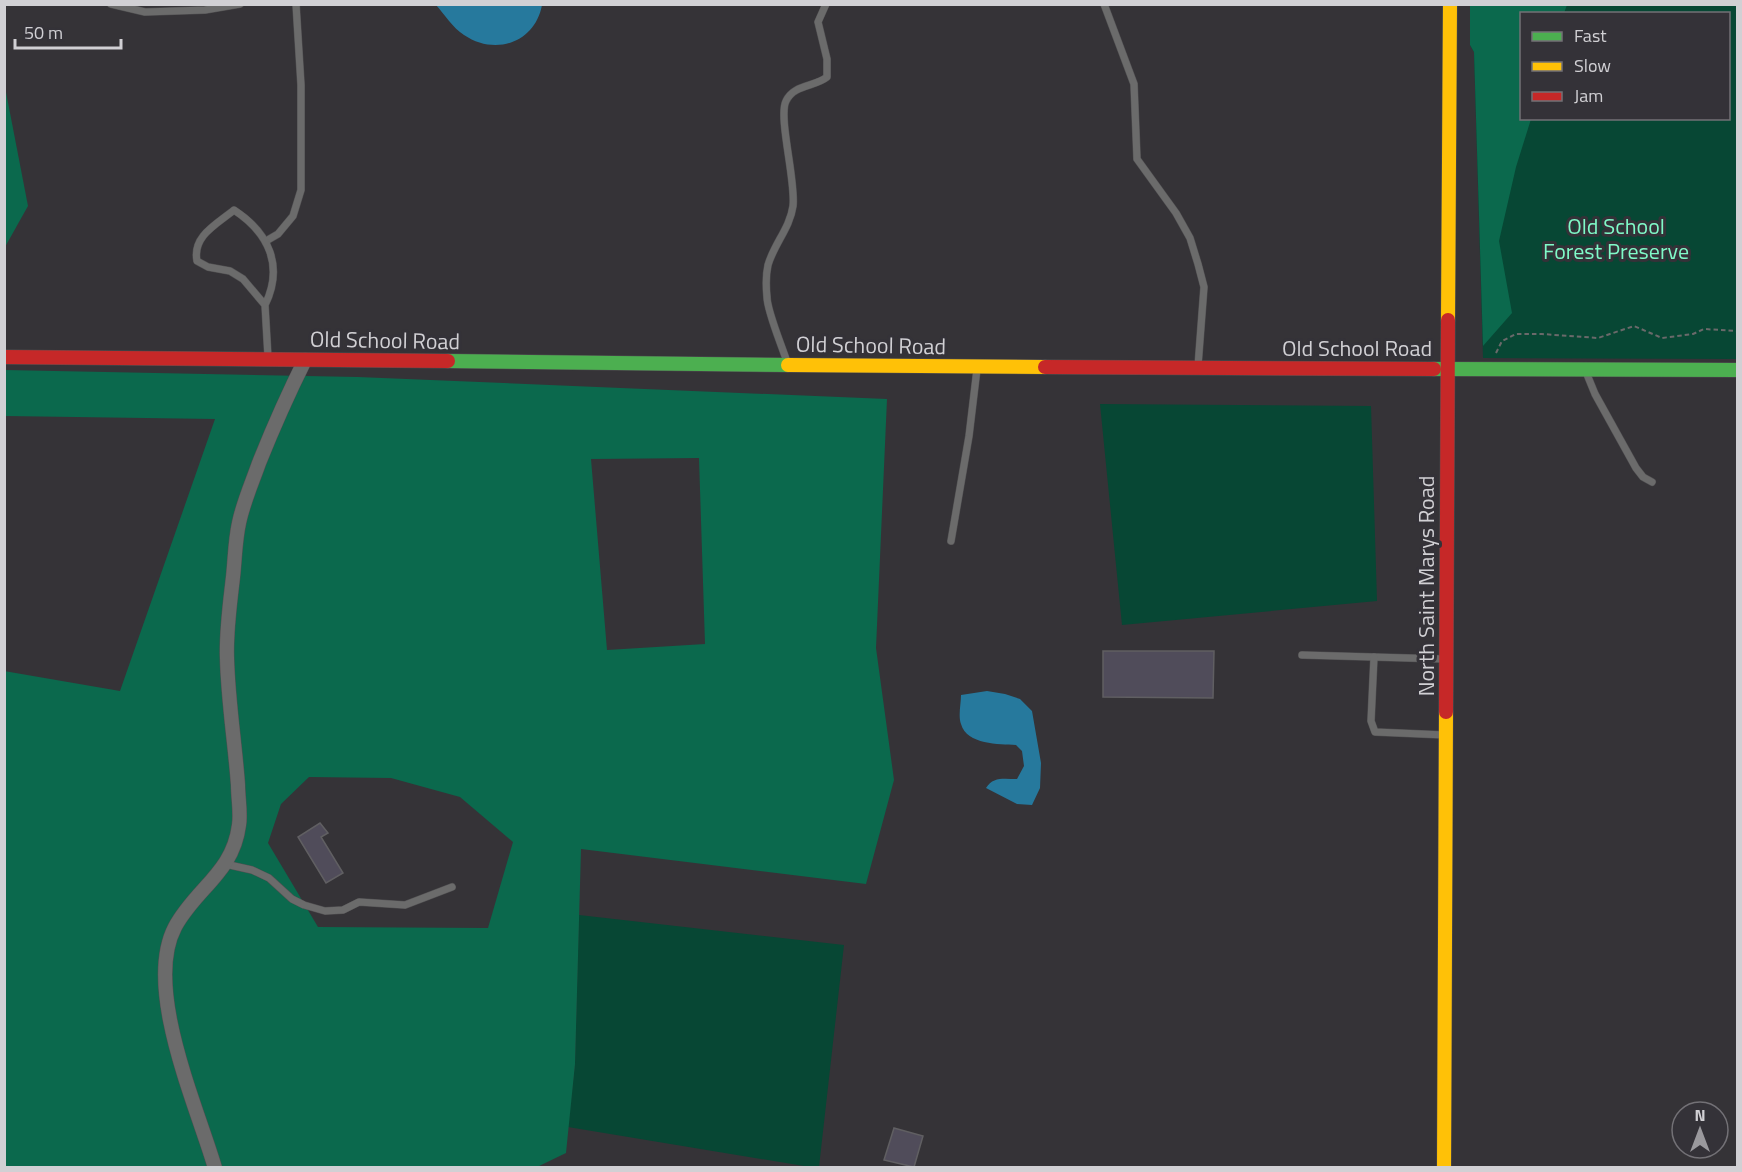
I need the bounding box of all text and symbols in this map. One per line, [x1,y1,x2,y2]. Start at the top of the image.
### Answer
scale bar [15,12,122,50]
legend [1520,12,1730,120]
text: 50 m [24,19,63,46]
text: Fast [1574,22,1607,49]
text: Slow [1574,52,1611,79]
text: Jam [1574,82,1603,109]
park label: Old School Forest Preserve [1543,209,1689,268]
street label: Old School Road [310,322,460,358]
street label: Old School Road [796,327,946,363]
street label: Old School Road [1282,331,1432,365]
street label: North Saint Marys Road [1409,476,1443,696]
north arrow [1670,1100,1730,1160]
text: N [1694,1103,1706,1127]

